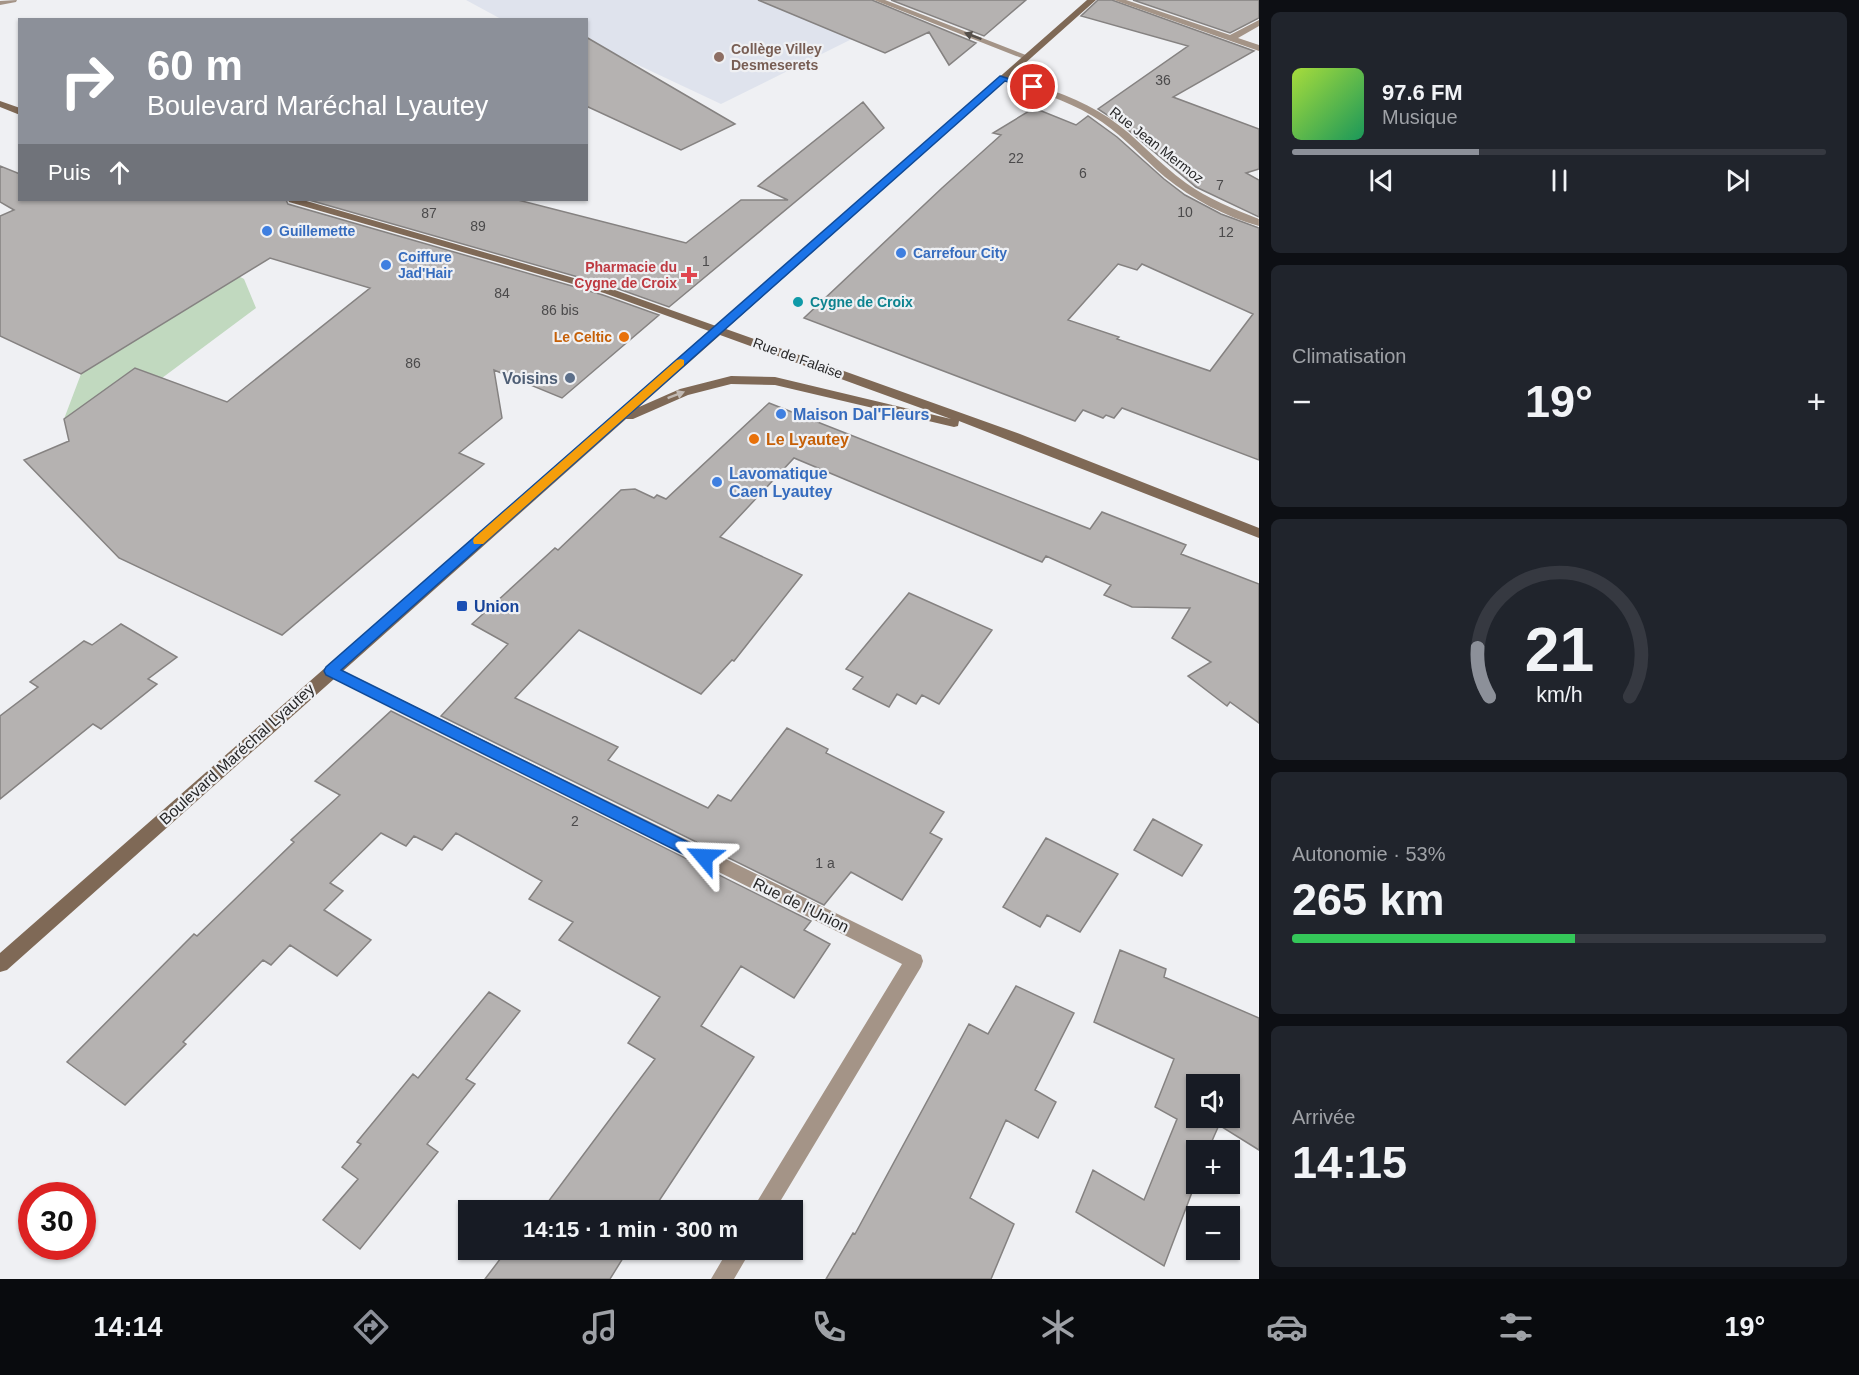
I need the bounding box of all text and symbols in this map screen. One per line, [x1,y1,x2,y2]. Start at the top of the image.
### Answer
one-way arrow [963,31,981,41]
place label: Collège Villey Desmeserets [731,41,822,73]
icon: right [48,42,126,120]
text: 60 m [147,42,243,89]
marker: Collège Villey Desmeserets [712,50,726,64]
pin [1007,61,1058,112]
icon: arrive [1016,70,1049,103]
house number: 36 [1155,72,1171,88]
text: 97.6 FM [1382,80,1463,105]
text: Boulevard Maréchal Lyautey [147,91,488,121]
street label: Rue Jean Mermoz [1107,103,1207,187]
text: Musique [1382,106,1458,128]
house number: 22 [1008,150,1024,166]
icon: ahead [103,156,136,189]
text: Puis [48,160,91,185]
icon: previous [1365,164,1398,197]
icon: pause [1543,164,1576,197]
icon: next [1721,164,1754,197]
house number: 6 [1079,165,1087,181]
house number: 7 [1216,177,1224,193]
house number: 10 [1177,204,1193,220]
house number: 87 [421,205,437,221]
house number: 89 [470,218,486,234]
place label: Guillemette [279,223,355,239]
marker: Guillemette [260,224,274,238]
house number: 12 [1218,224,1234,240]
place label: Carrefour City [913,245,1007,261]
marker: Carrefour City [894,246,908,260]
place label: Coiffure Jad'Hair [398,249,453,281]
house number: 1 [702,253,710,269]
marker: Coiffure Jad'Hair [379,258,393,272]
place label: Pharmacie du Cygne de Croix [574,259,677,291]
marker: Pharmacie du Cygne de Croix [682,268,696,282]
house number: 84 [494,285,510,301]
place label: Cygne de Croix [810,294,913,310]
marker: Cygne de Croix [791,295,805,309]
house number: 86 bis [541,302,579,318]
place label: Le Celtic [554,329,612,345]
marker: Le Celtic [617,330,631,344]
street label: Rue de Falaise [751,334,845,382]
text: Climatisation [1292,345,1406,367]
house number: 86 [405,355,421,371]
place label: Voisins [502,370,558,387]
marker: Voisins [563,371,577,385]
text: 19° [1525,376,1593,427]
text: − [1292,383,1311,420]
text: + [1807,383,1826,420]
one-way arrow [667,390,685,399]
place label: Maison Dal'Fleurs [793,406,929,423]
marker: Maison Dal'Fleurs [774,407,788,421]
place label: Le Lyautey [766,431,849,448]
marker: Le Lyautey [747,432,761,446]
place label: Lavomatique Caen Lyautey [729,465,833,500]
marker: Lavomatique Caen Lyautey [710,475,724,489]
place label: Union [474,598,519,615]
marker: Union [455,599,469,613]
text: 21 [1524,615,1594,684]
street label: Boulevard Maréchal Lyautey [156,680,318,828]
text: km/h [1536,683,1582,707]
house number: 2 [571,813,579,829]
position arrow [672,825,736,889]
text: Autonomie · 53% [1292,843,1445,865]
house number: 1 a [815,855,835,871]
street label: Rue de l'Union [750,874,852,936]
text: 265 km [1292,874,1445,925]
map controls [1186,1074,1240,1260]
button: sound [1186,1074,1240,1128]
text: Arrivée [1292,1106,1355,1128]
text: 14:15 [1292,1137,1407,1188]
button: + [1186,1140,1240,1194]
speed limit sign: 30 [18,1182,96,1260]
button: − [1186,1206,1240,1260]
text: 14:15 · 1 min · 300 m [523,1217,738,1242]
icon: directions [350,1306,392,1348]
icon: music [579,1306,621,1348]
icon: phone [808,1306,850,1348]
icon: climate [1037,1306,1079,1348]
icon: car [1266,1306,1308,1348]
icon: filters [1495,1306,1537,1348]
text: 14:14 [94,1312,163,1342]
text: 19° [1725,1312,1765,1342]

